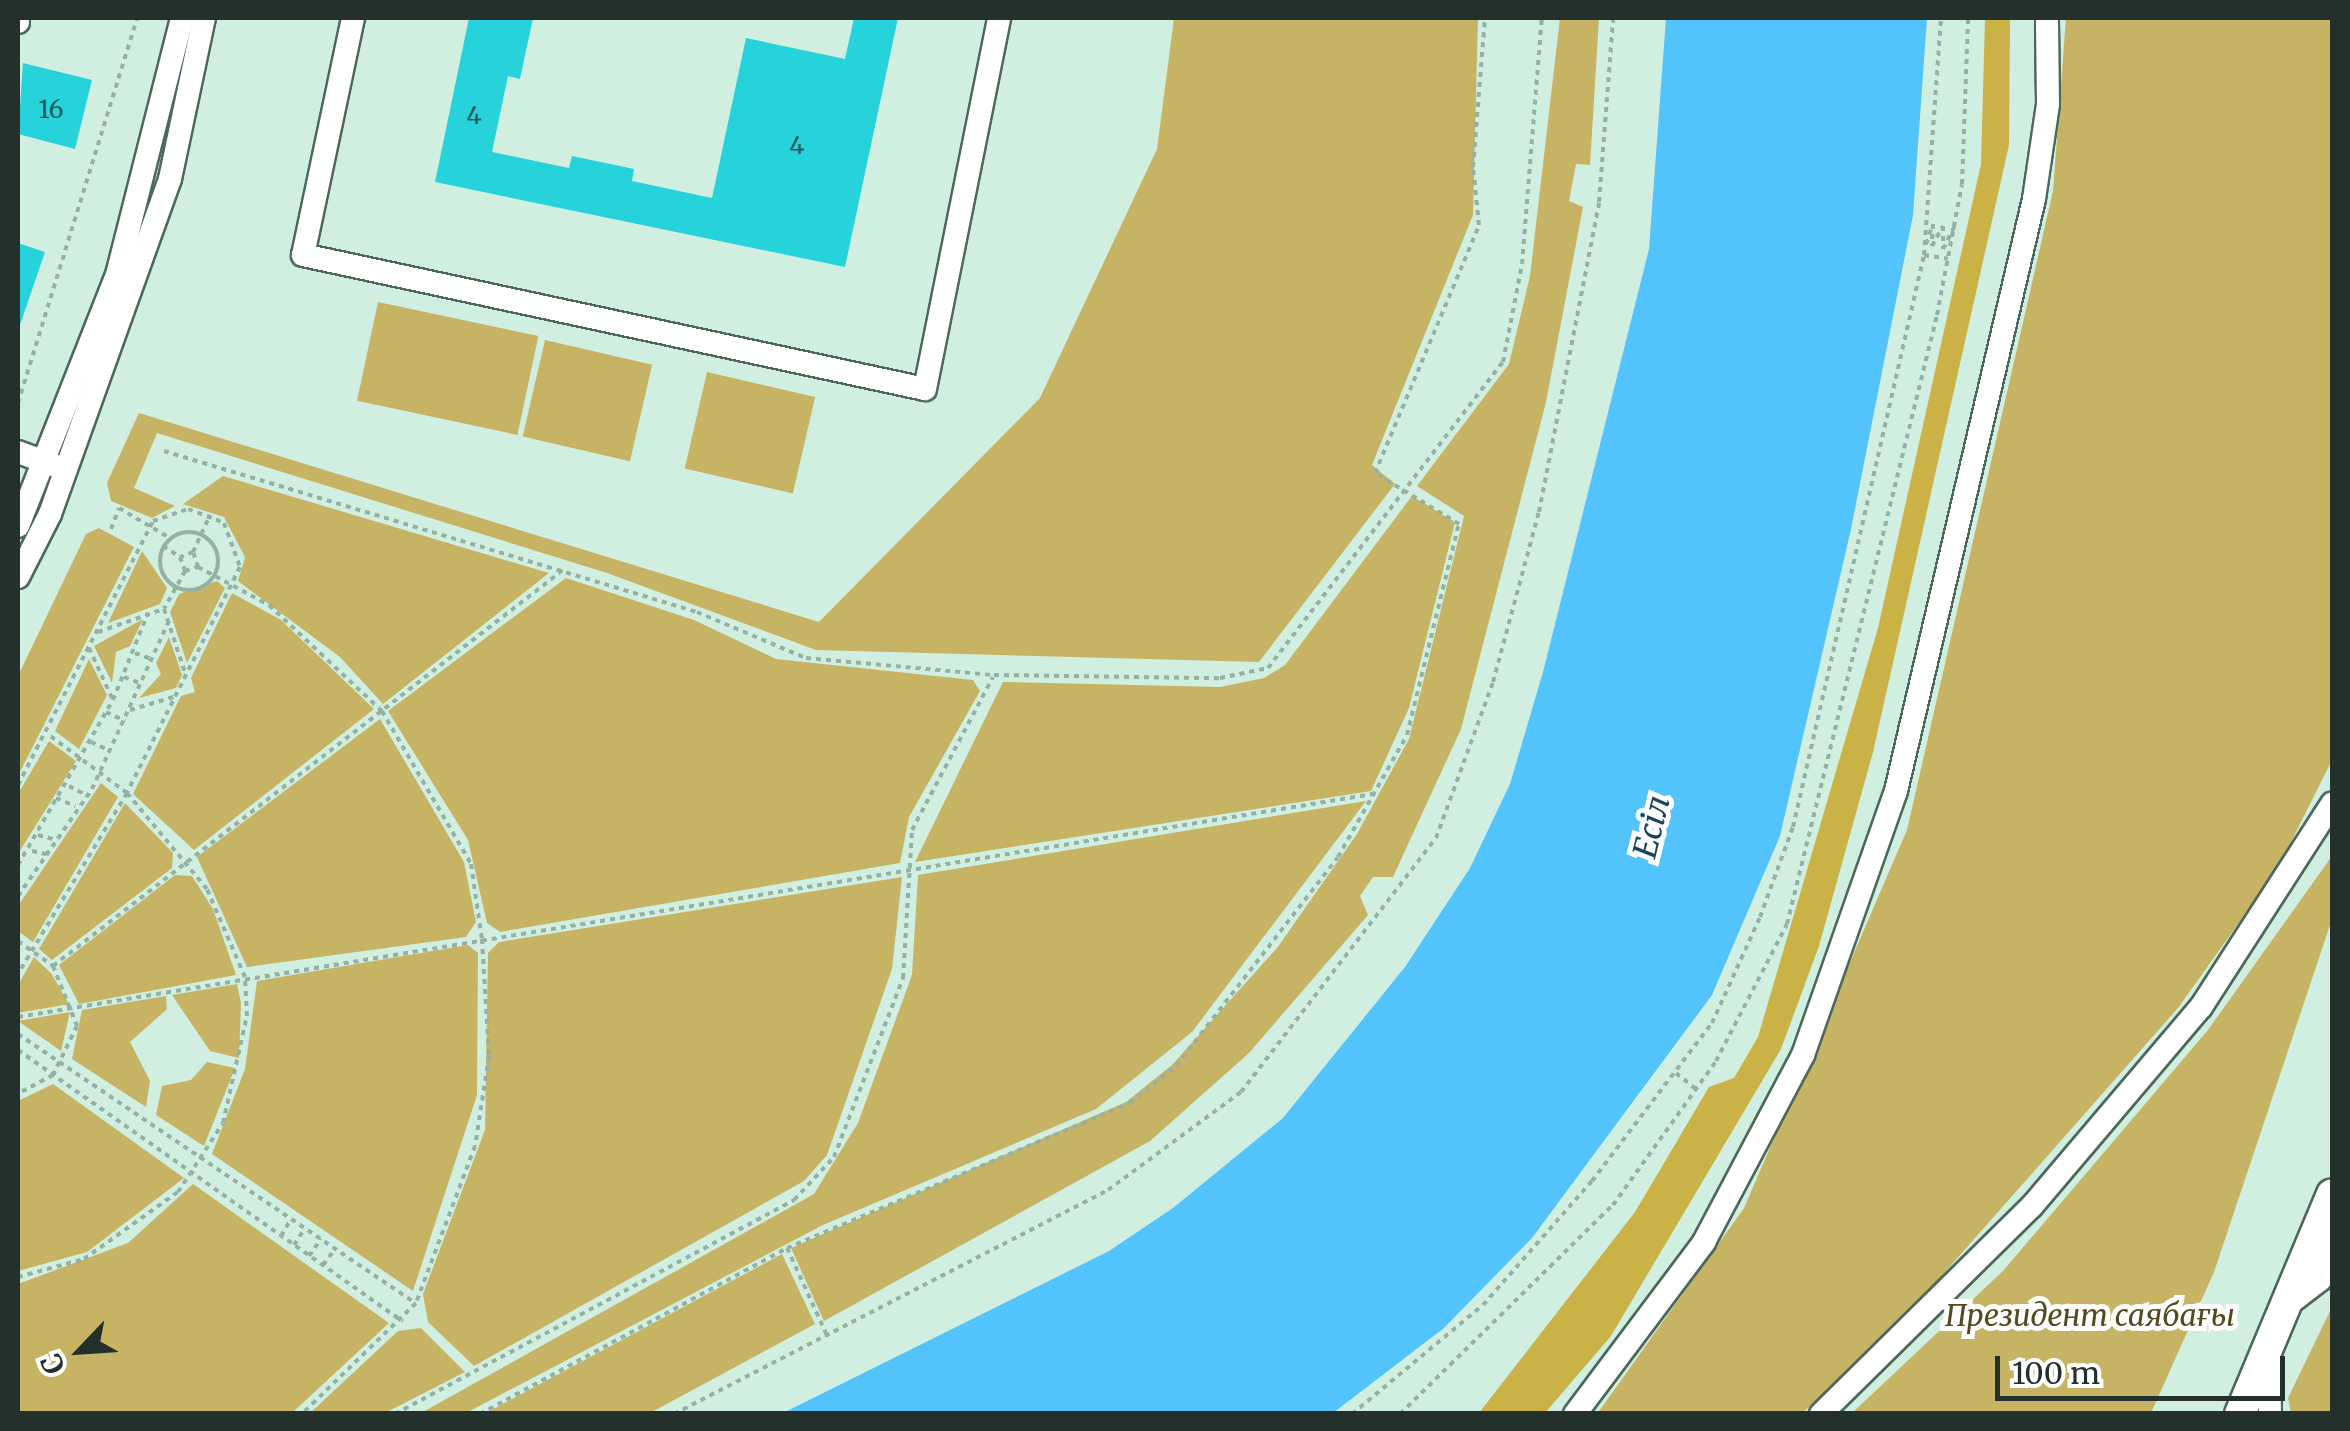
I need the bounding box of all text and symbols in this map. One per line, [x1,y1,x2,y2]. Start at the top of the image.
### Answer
house number: 16 [38,94,64,124]
house number: 4 [466,100,482,130]
house number: 4 [789,130,805,160]
water label: Есіл [1626,792,1678,862]
park label: Президент саябағы [1945,1297,2235,1333]
north arrow [30,1301,130,1401]
scale bar [2000,1336,2290,1398]
text: С [33,1348,73,1380]
text: 100 m [2012,1354,2100,1392]

